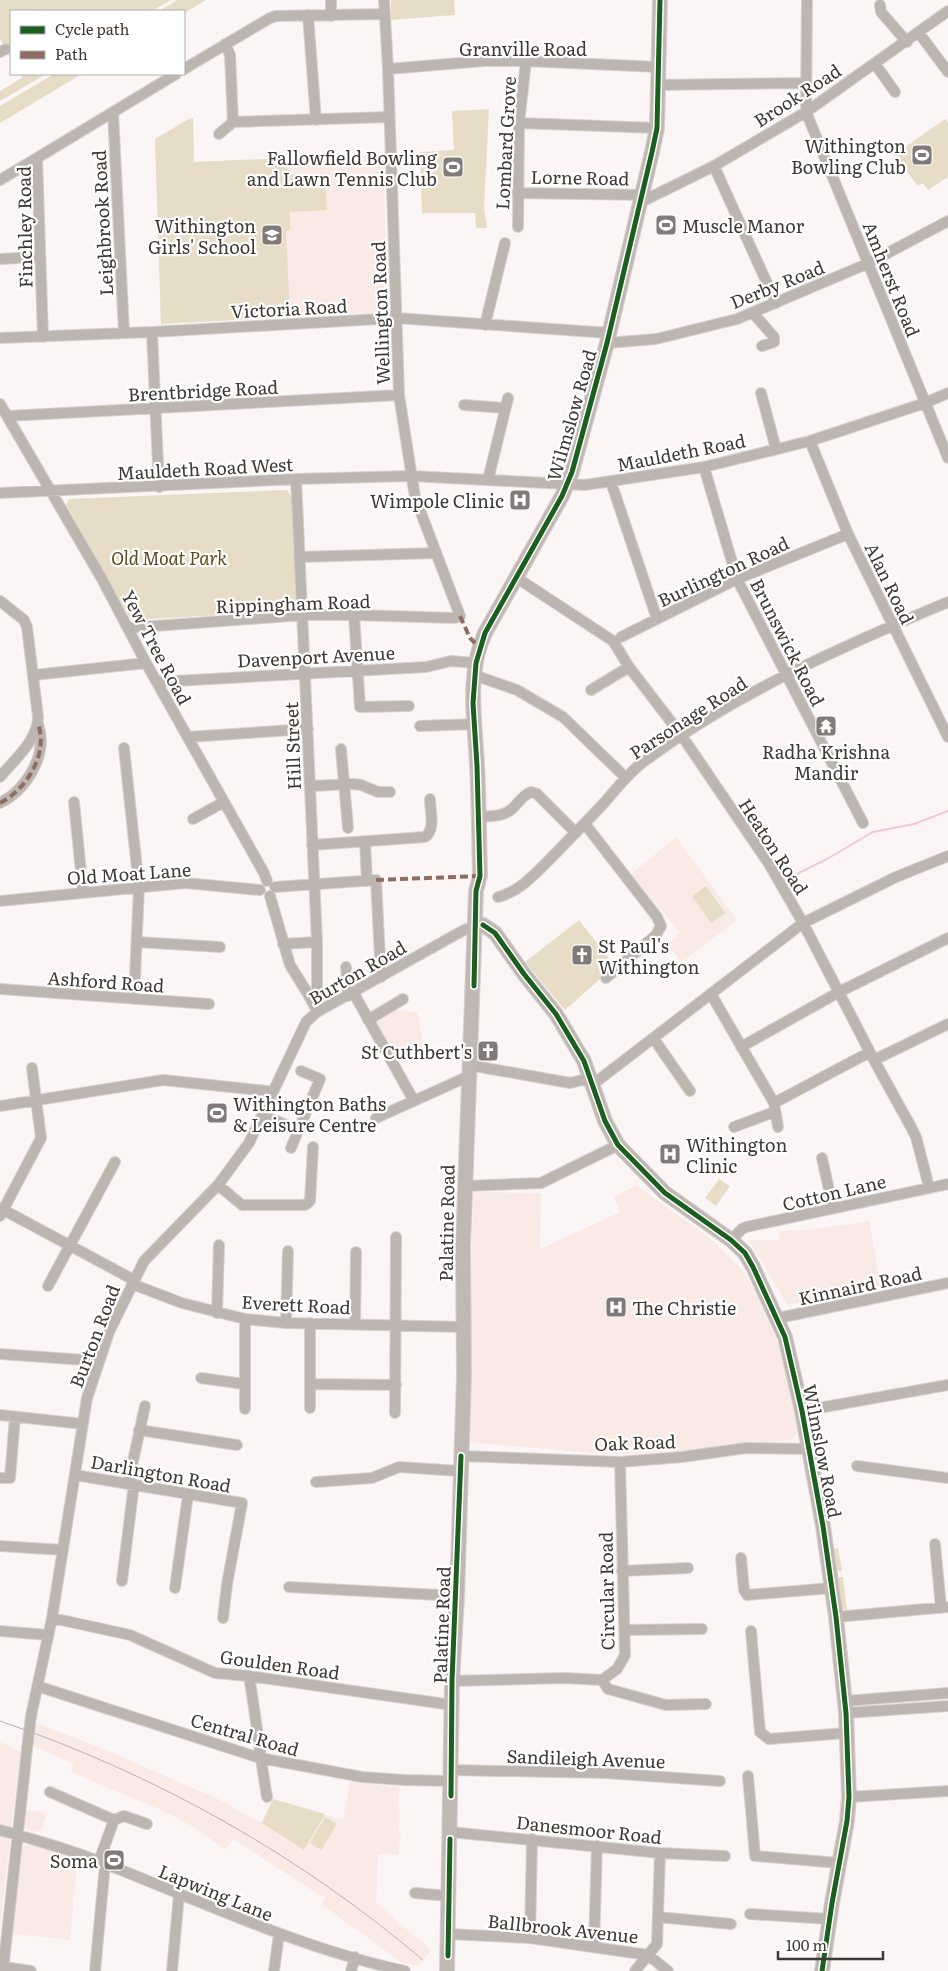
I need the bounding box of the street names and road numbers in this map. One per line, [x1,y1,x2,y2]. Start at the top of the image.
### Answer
street label: Granville Road [459,35,587,62]
street label: Brook Road [748,57,846,133]
street label: Lombard Grove [488,75,522,211]
street label: Leighbrook Road [85,149,119,297]
street label: Lorne Road [530,163,630,191]
street label: Finchley Road [9,166,39,288]
street label: Amherst Road [857,217,927,341]
street label: Wellington Road [364,241,396,385]
street label: Derby Road [726,253,828,315]
street label: Victoria Road [230,291,348,325]
street label: Wilmslow Road [539,346,603,484]
street label: Brentbridge Road [127,373,279,407]
street label: Mauldeth Road [614,426,748,478]
street label: Mauldeth Road West [116,450,295,486]
street label: Burlington Road [653,529,793,613]
street label: Alan Road [859,538,921,628]
street label: Brunswick Road [744,573,832,711]
street label: Yew Tree Road [115,585,199,709]
street label: Rippingham Road [215,587,371,619]
street label: Davenport Avenue [236,638,396,674]
street label: Parsonage Road [624,669,752,765]
street label: Hill Street [277,701,307,791]
street label: Heaton Road [733,792,815,900]
street label: Old Moat Lane [66,855,192,891]
street label: Burton Road [303,933,411,1011]
street label: Ashford Road [47,963,165,999]
street label: Palatine Road [431,1164,461,1282]
street label: Cotton Lane [780,1167,888,1217]
street label: Kinnaird Road [796,1259,924,1311]
street label: Burton Road [62,1280,126,1392]
street label: Everett Road [241,1288,351,1320]
street label: Wilmslow Road [797,1382,849,1520]
street label: Oak Road [594,1427,676,1457]
street label: Darlington Road [89,1447,233,1499]
street label: Circular Road [591,1531,621,1651]
street label: Palatine Road [425,1566,457,1684]
street label: Goulden Road [218,1642,342,1686]
street label: Central Road [188,1706,302,1762]
street label: Sandileigh Avenue [506,1742,666,1774]
street label: Danesmoor Road [515,1808,663,1850]
street label: Lapwing Lane [155,1857,277,1927]
street label: Ballbrook Avenue [486,1907,640,1949]

